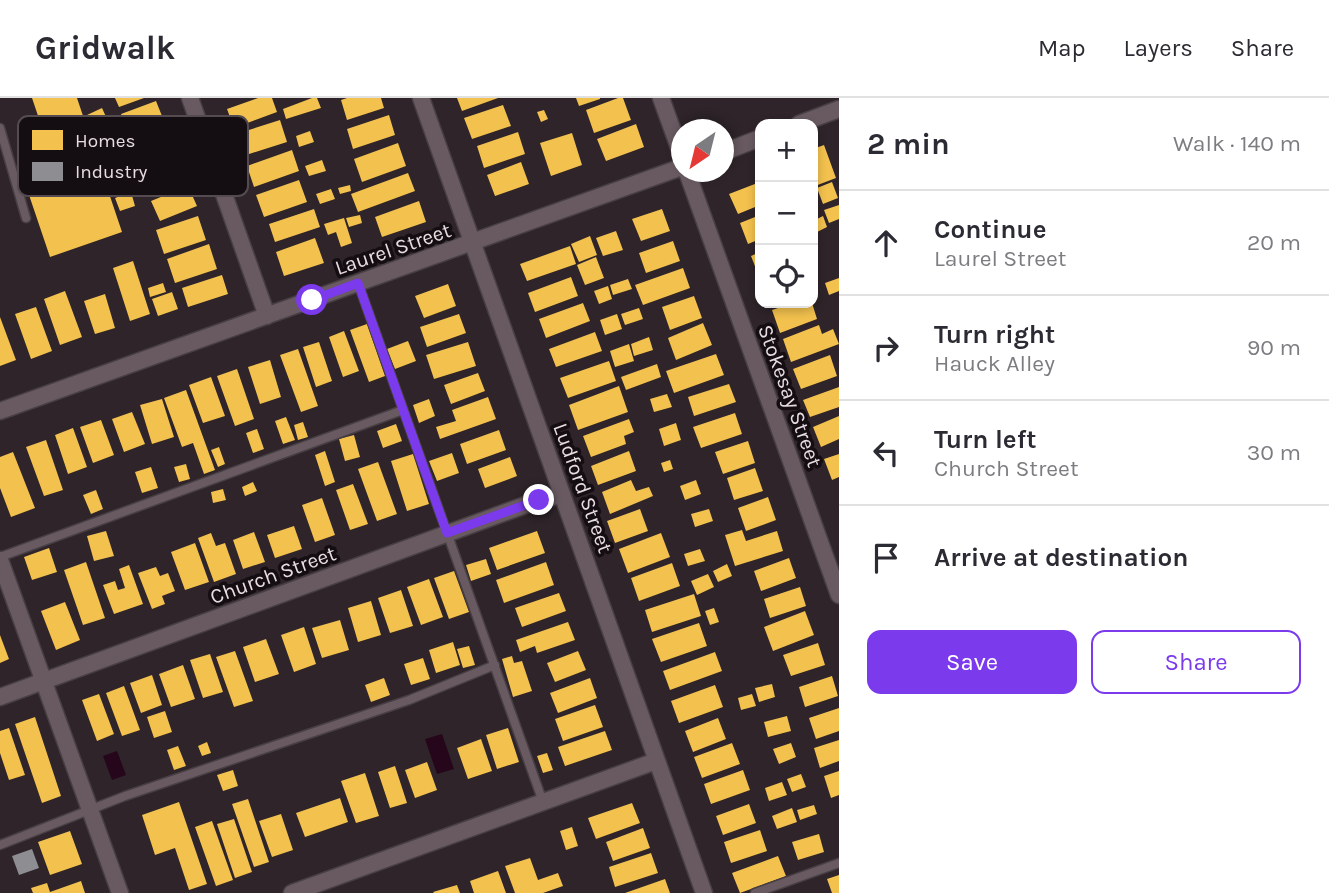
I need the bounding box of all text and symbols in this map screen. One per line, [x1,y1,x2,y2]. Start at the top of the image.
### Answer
text: Gridwalk [35,29,175,67]
text: Map [1038,34,1086,62]
text: Layers [1124,34,1193,62]
text: Share [1231,34,1294,62]
legend [18,116,248,196]
north arrow [671,119,734,182]
map controls [755,119,818,308]
button: + [755,119,818,182]
text: 2 min [867,126,950,162]
text: Homes [75,130,136,152]
text: Walk · 140 m [1173,130,1301,157]
text: Industry [75,161,148,183]
button: − [755,182,818,245]
text: Continue [934,214,1046,245]
street label: Laurel Street [332,218,454,280]
icon: ahead [867,224,905,262]
text: 20 m [1247,229,1301,256]
button: locate [755,245,818,308]
text: Laurel Street [934,245,1067,272]
route start [296,284,327,315]
text: Turn right [934,319,1055,350]
street label: Stokesay Street [753,322,827,471]
icon: right [867,329,905,367]
text: 90 m [1247,334,1301,361]
text: Hauck Alley [934,350,1055,377]
street label: Ludford Street [548,420,618,556]
text: Turn left [934,424,1036,455]
icon: left [867,434,905,472]
text: 30 m [1247,439,1301,466]
text: Church Street [934,455,1079,482]
route end [523,484,554,515]
icon: arrive [867,539,905,577]
street label: Church Street [207,541,339,609]
text: Arrive at destination [934,542,1188,573]
button: Save [867,630,1077,694]
button: Share [1091,630,1301,694]

